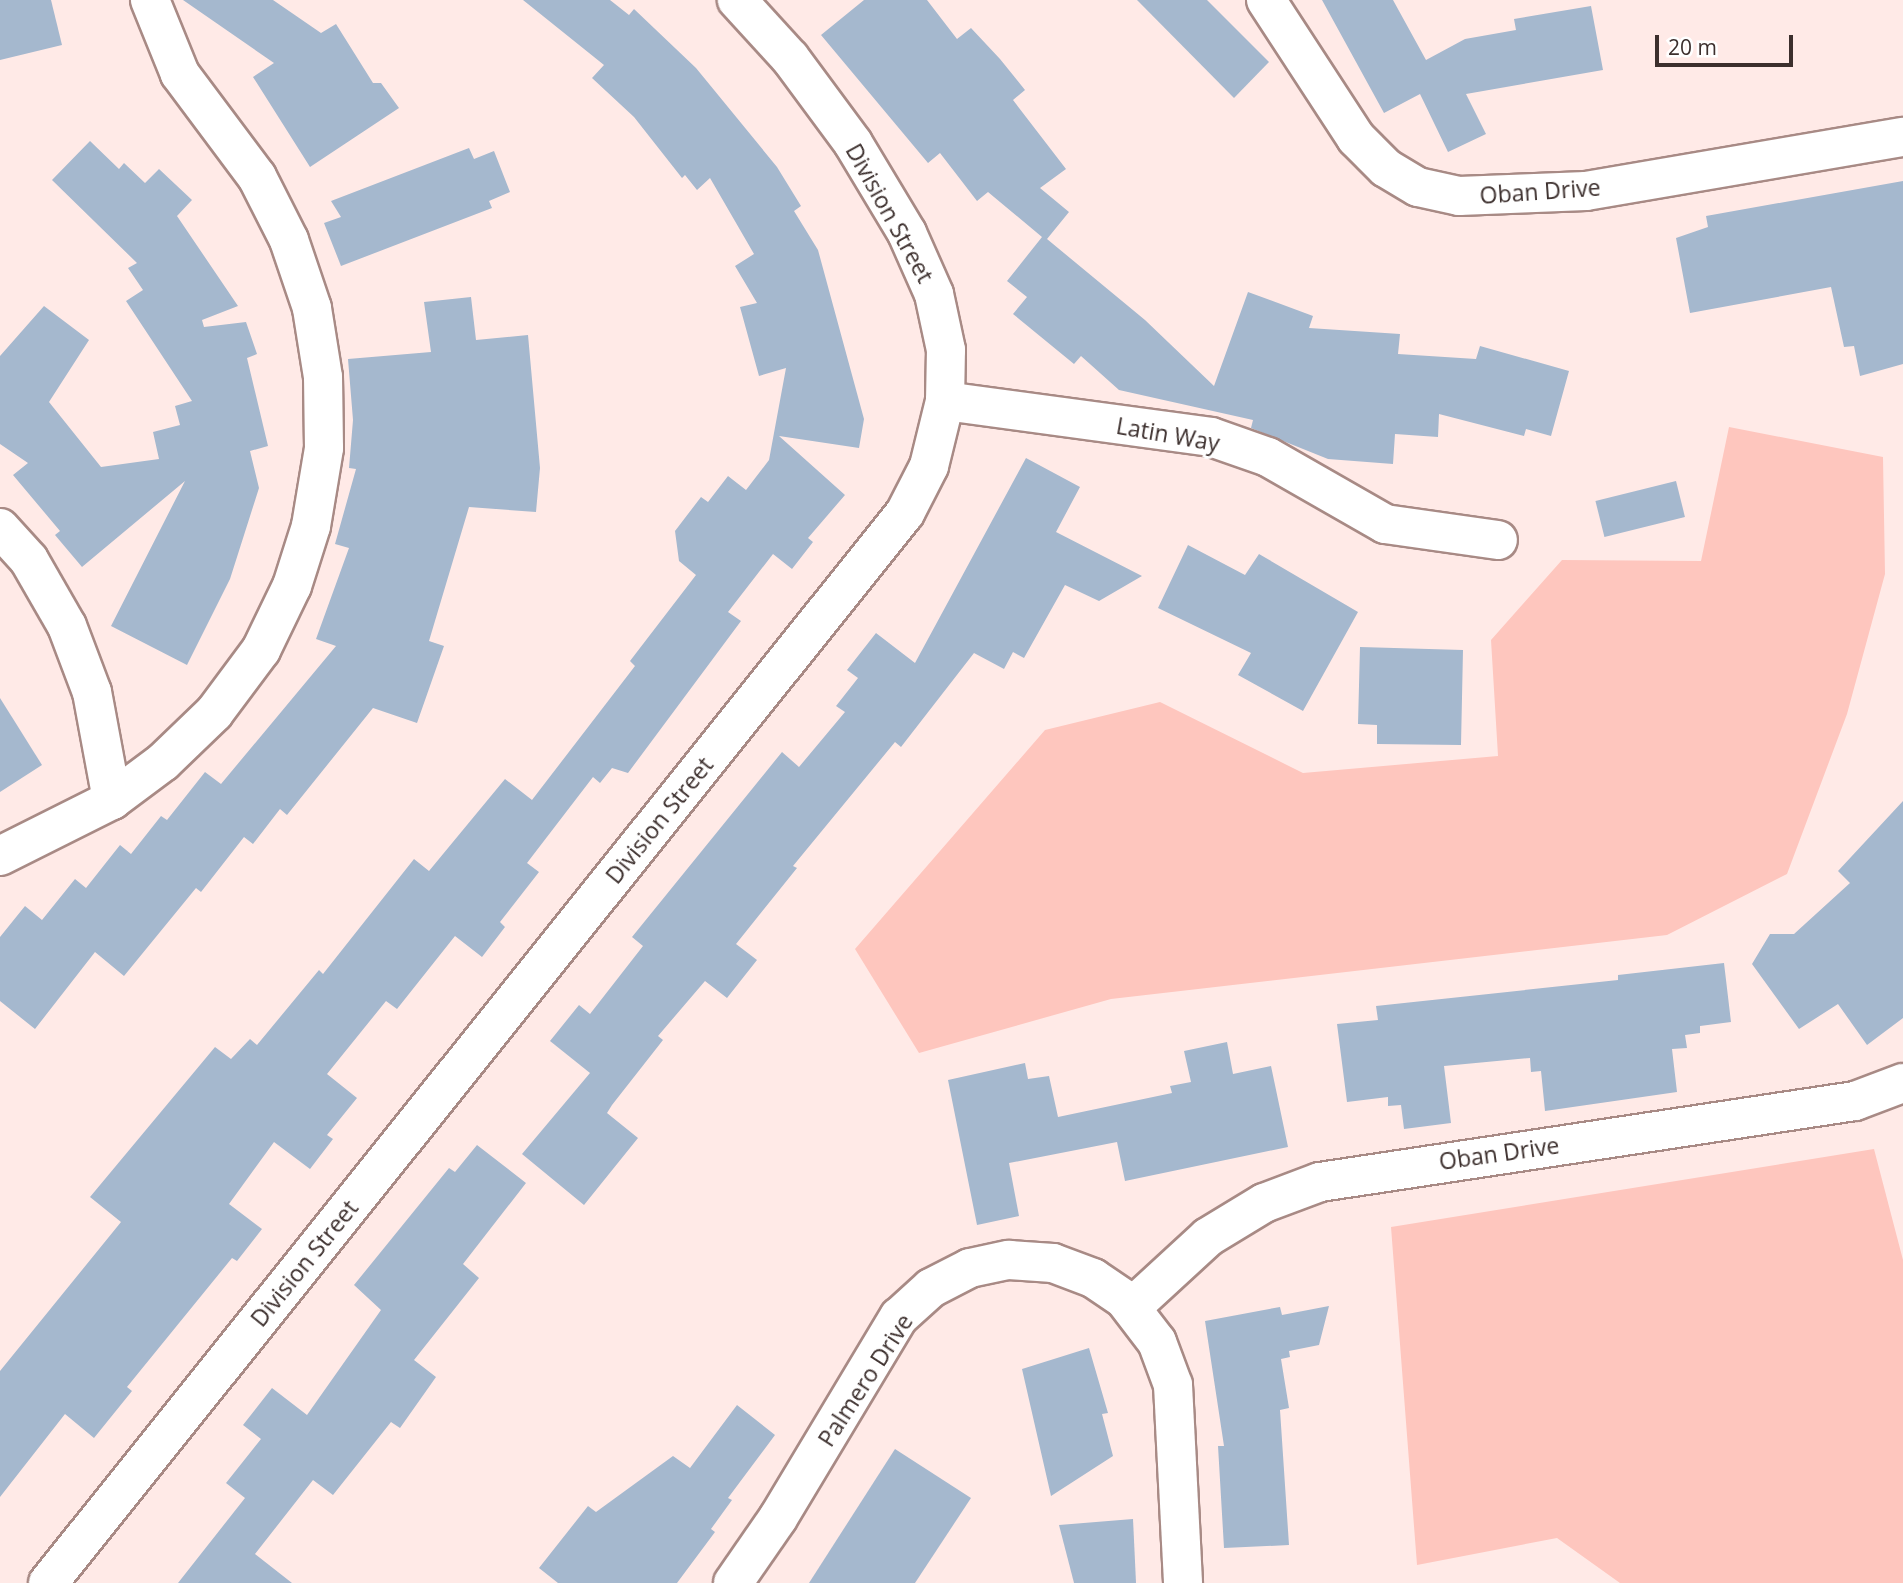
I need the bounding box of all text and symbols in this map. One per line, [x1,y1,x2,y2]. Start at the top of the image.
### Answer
scale bar [1658,21,1796,65]
text: 20 m [1668,33,1717,61]
street label: Division Street [840,139,940,287]
street label: Oban Drive [1479,173,1601,209]
street label: Latin Way [1114,411,1222,457]
street label: Division Street [600,751,718,889]
street label: Oban Drive [1437,1131,1561,1175]
street label: Division Street [245,1194,363,1332]
street label: Palmero Drive [812,1309,918,1451]

